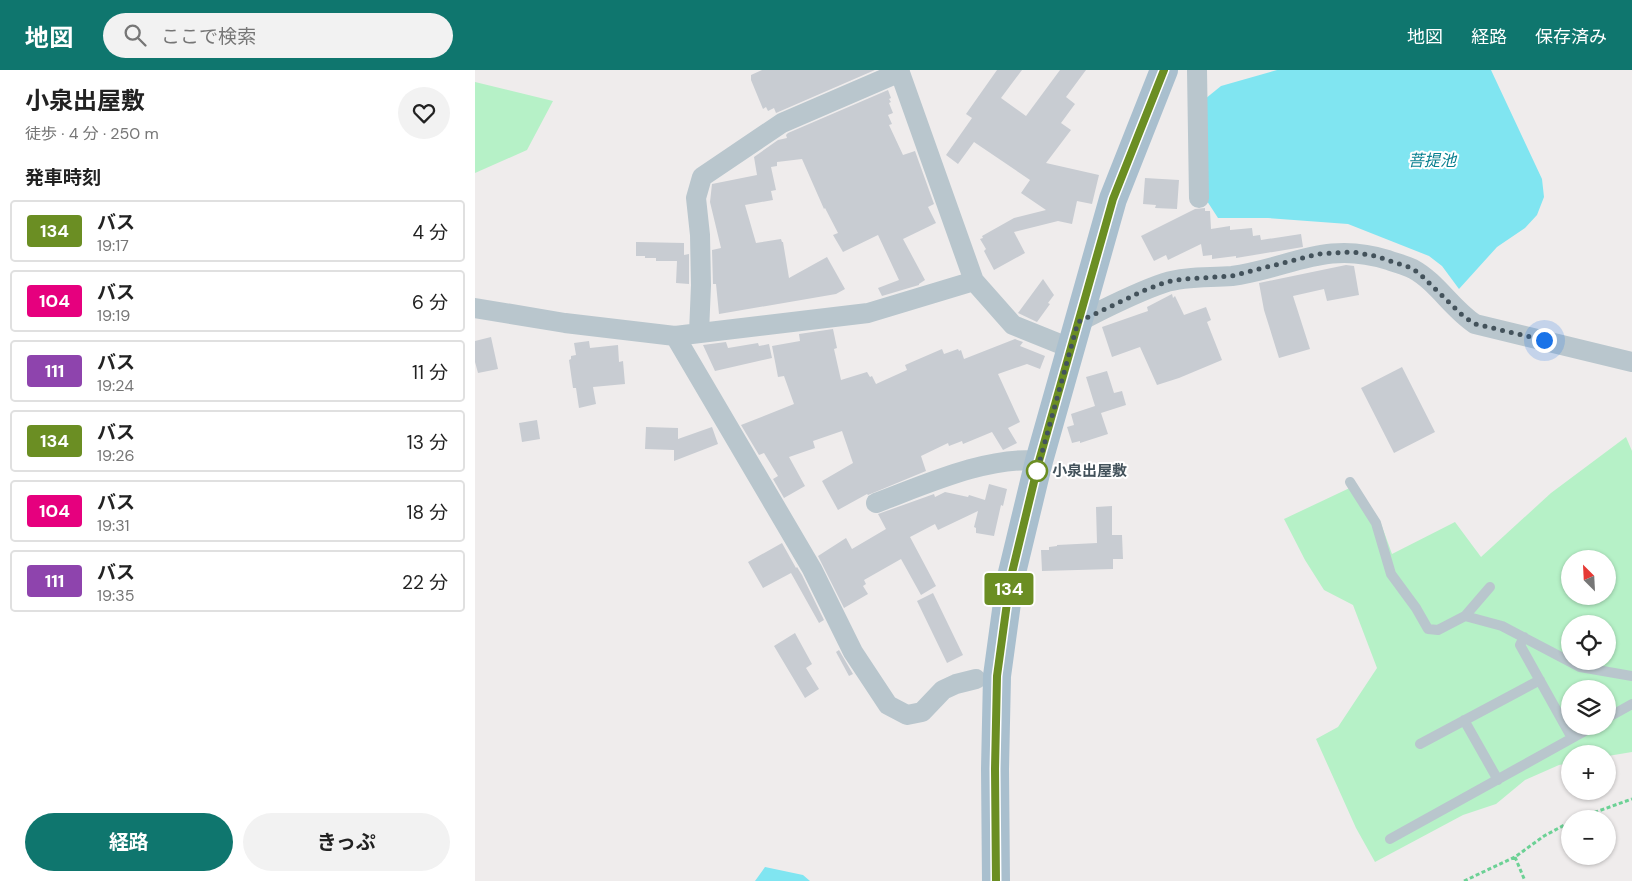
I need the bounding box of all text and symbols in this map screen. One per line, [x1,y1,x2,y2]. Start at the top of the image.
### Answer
search box [103,13,453,58]
icon: search [121,21,149,49]
text: 地図 [25,22,73,53]
text: ここで検索 [161,24,256,49]
text: 地図 [1407,25,1443,49]
text: 経路 [1471,25,1507,49]
text: 保存済み [1535,25,1607,49]
text: 小泉出屋敷 [25,85,145,116]
button: heart [398,87,450,139]
text: 徒歩 · 4 分 · 250 m [25,123,159,144]
water label: 菩提池 [1408,150,1458,171]
text: 発車時刻 [25,165,101,190]
text: バス [97,210,135,235]
text: 134 [40,219,69,243]
text: 4 分 [412,220,448,245]
text: 19:17 [97,235,129,256]
text: バス [97,280,135,305]
text: 104 [39,289,70,313]
text: 6 分 [412,290,448,315]
text: 19:19 [97,305,130,326]
your location [1532,328,1557,353]
text: バス [97,350,135,375]
text: 111 [45,359,64,383]
text: 11 分 [412,360,448,385]
text: 19:24 [97,375,134,396]
text: バス [97,420,135,445]
text: 134 [40,429,69,453]
text: 13 分 [407,430,448,455]
text: 19:26 [97,445,135,466]
marker: 小泉出屋敷 [1026,460,1048,482]
place label: 小泉出屋敷 [1052,461,1127,481]
text: バス [97,490,135,515]
text: 104 [39,499,70,523]
text: 18 分 [406,500,448,525]
text: 19:31 [97,515,129,536]
north arrow [1561,550,1616,605]
map controls [1561,550,1616,865]
text: バス [97,560,135,585]
text: 111 [45,569,64,593]
text: 22 分 [402,570,448,595]
line badge: 134 [980,573,1038,605]
text: 134 [994,577,1024,601]
text: 19:35 [97,585,135,606]
button: locate [1561,615,1616,670]
button: layers [1561,680,1616,735]
button: + [1561,745,1616,800]
button: − [1561,810,1616,865]
button: 経路 [25,813,233,871]
button: きっぷ [243,813,450,871]

